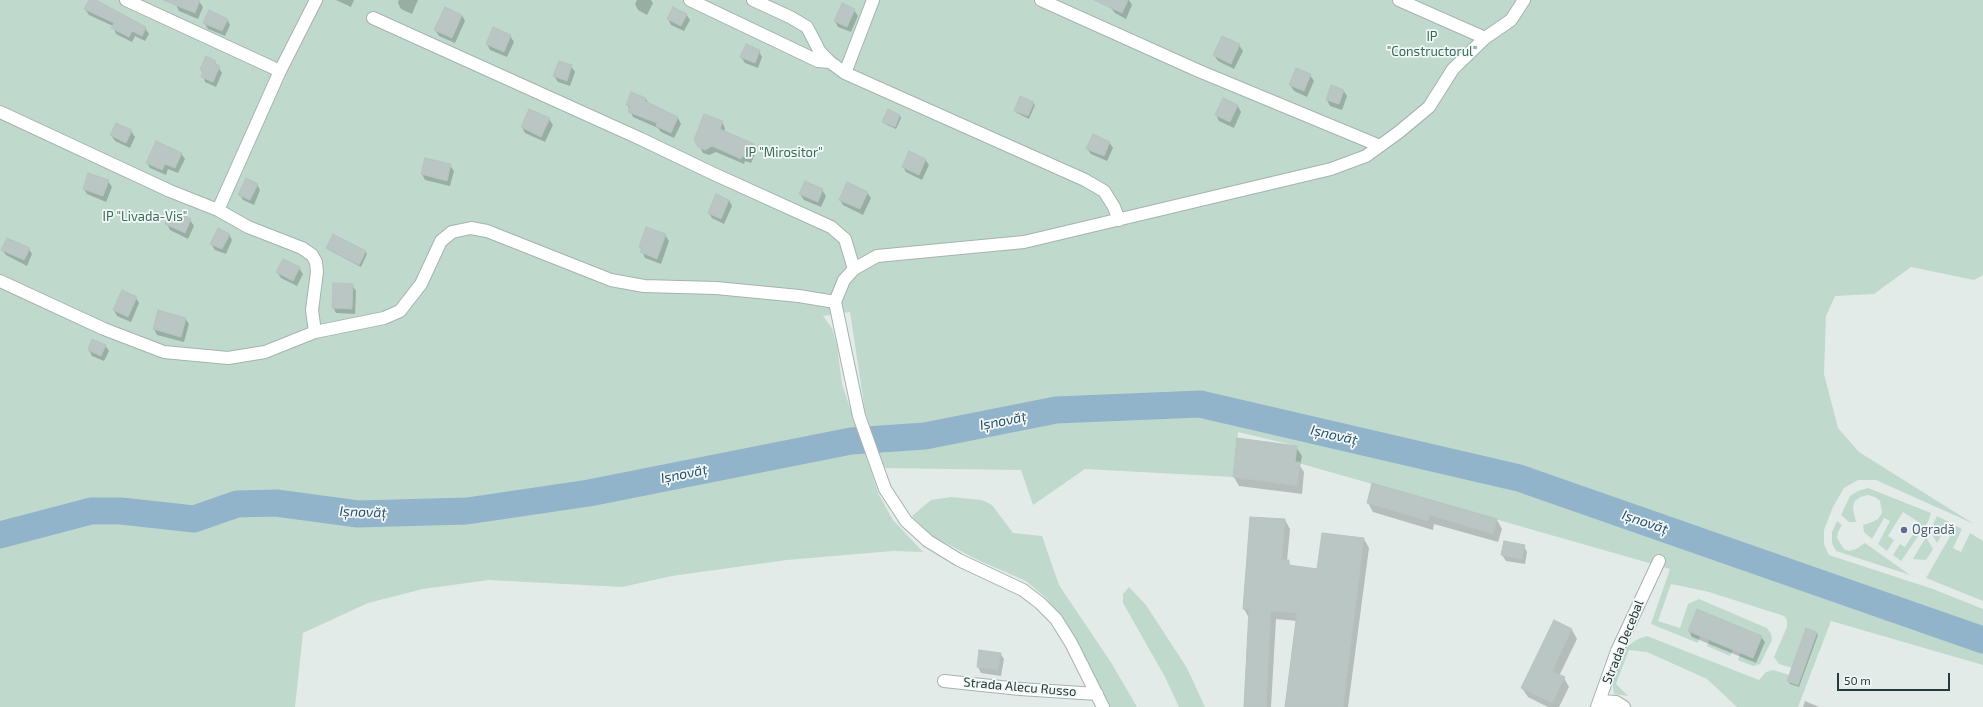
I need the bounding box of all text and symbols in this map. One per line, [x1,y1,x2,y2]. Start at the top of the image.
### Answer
park label: IP "Constructorul" [1387,29,1477,60]
park label: IP "Mirositor" [745,145,823,161]
park label: IP "Livada-Vis" [103,209,187,225]
water label: Ișnovăț [978,408,1028,434]
water label: Ișnovăț [1309,421,1359,449]
water label: Ișnovăț [659,461,709,487]
water label: Ișnovăț [339,503,387,521]
water label: Ișnovăț [1620,506,1670,538]
place label: Ogradă [1912,522,1955,538]
marker: Ogradă [1899,525,1909,535]
street label: Strada Decebal [1599,598,1647,686]
scale bar [1839,665,1952,691]
text: 50 m [1844,673,1871,687]
street label: Strada Alecu Russo [963,674,1077,700]

